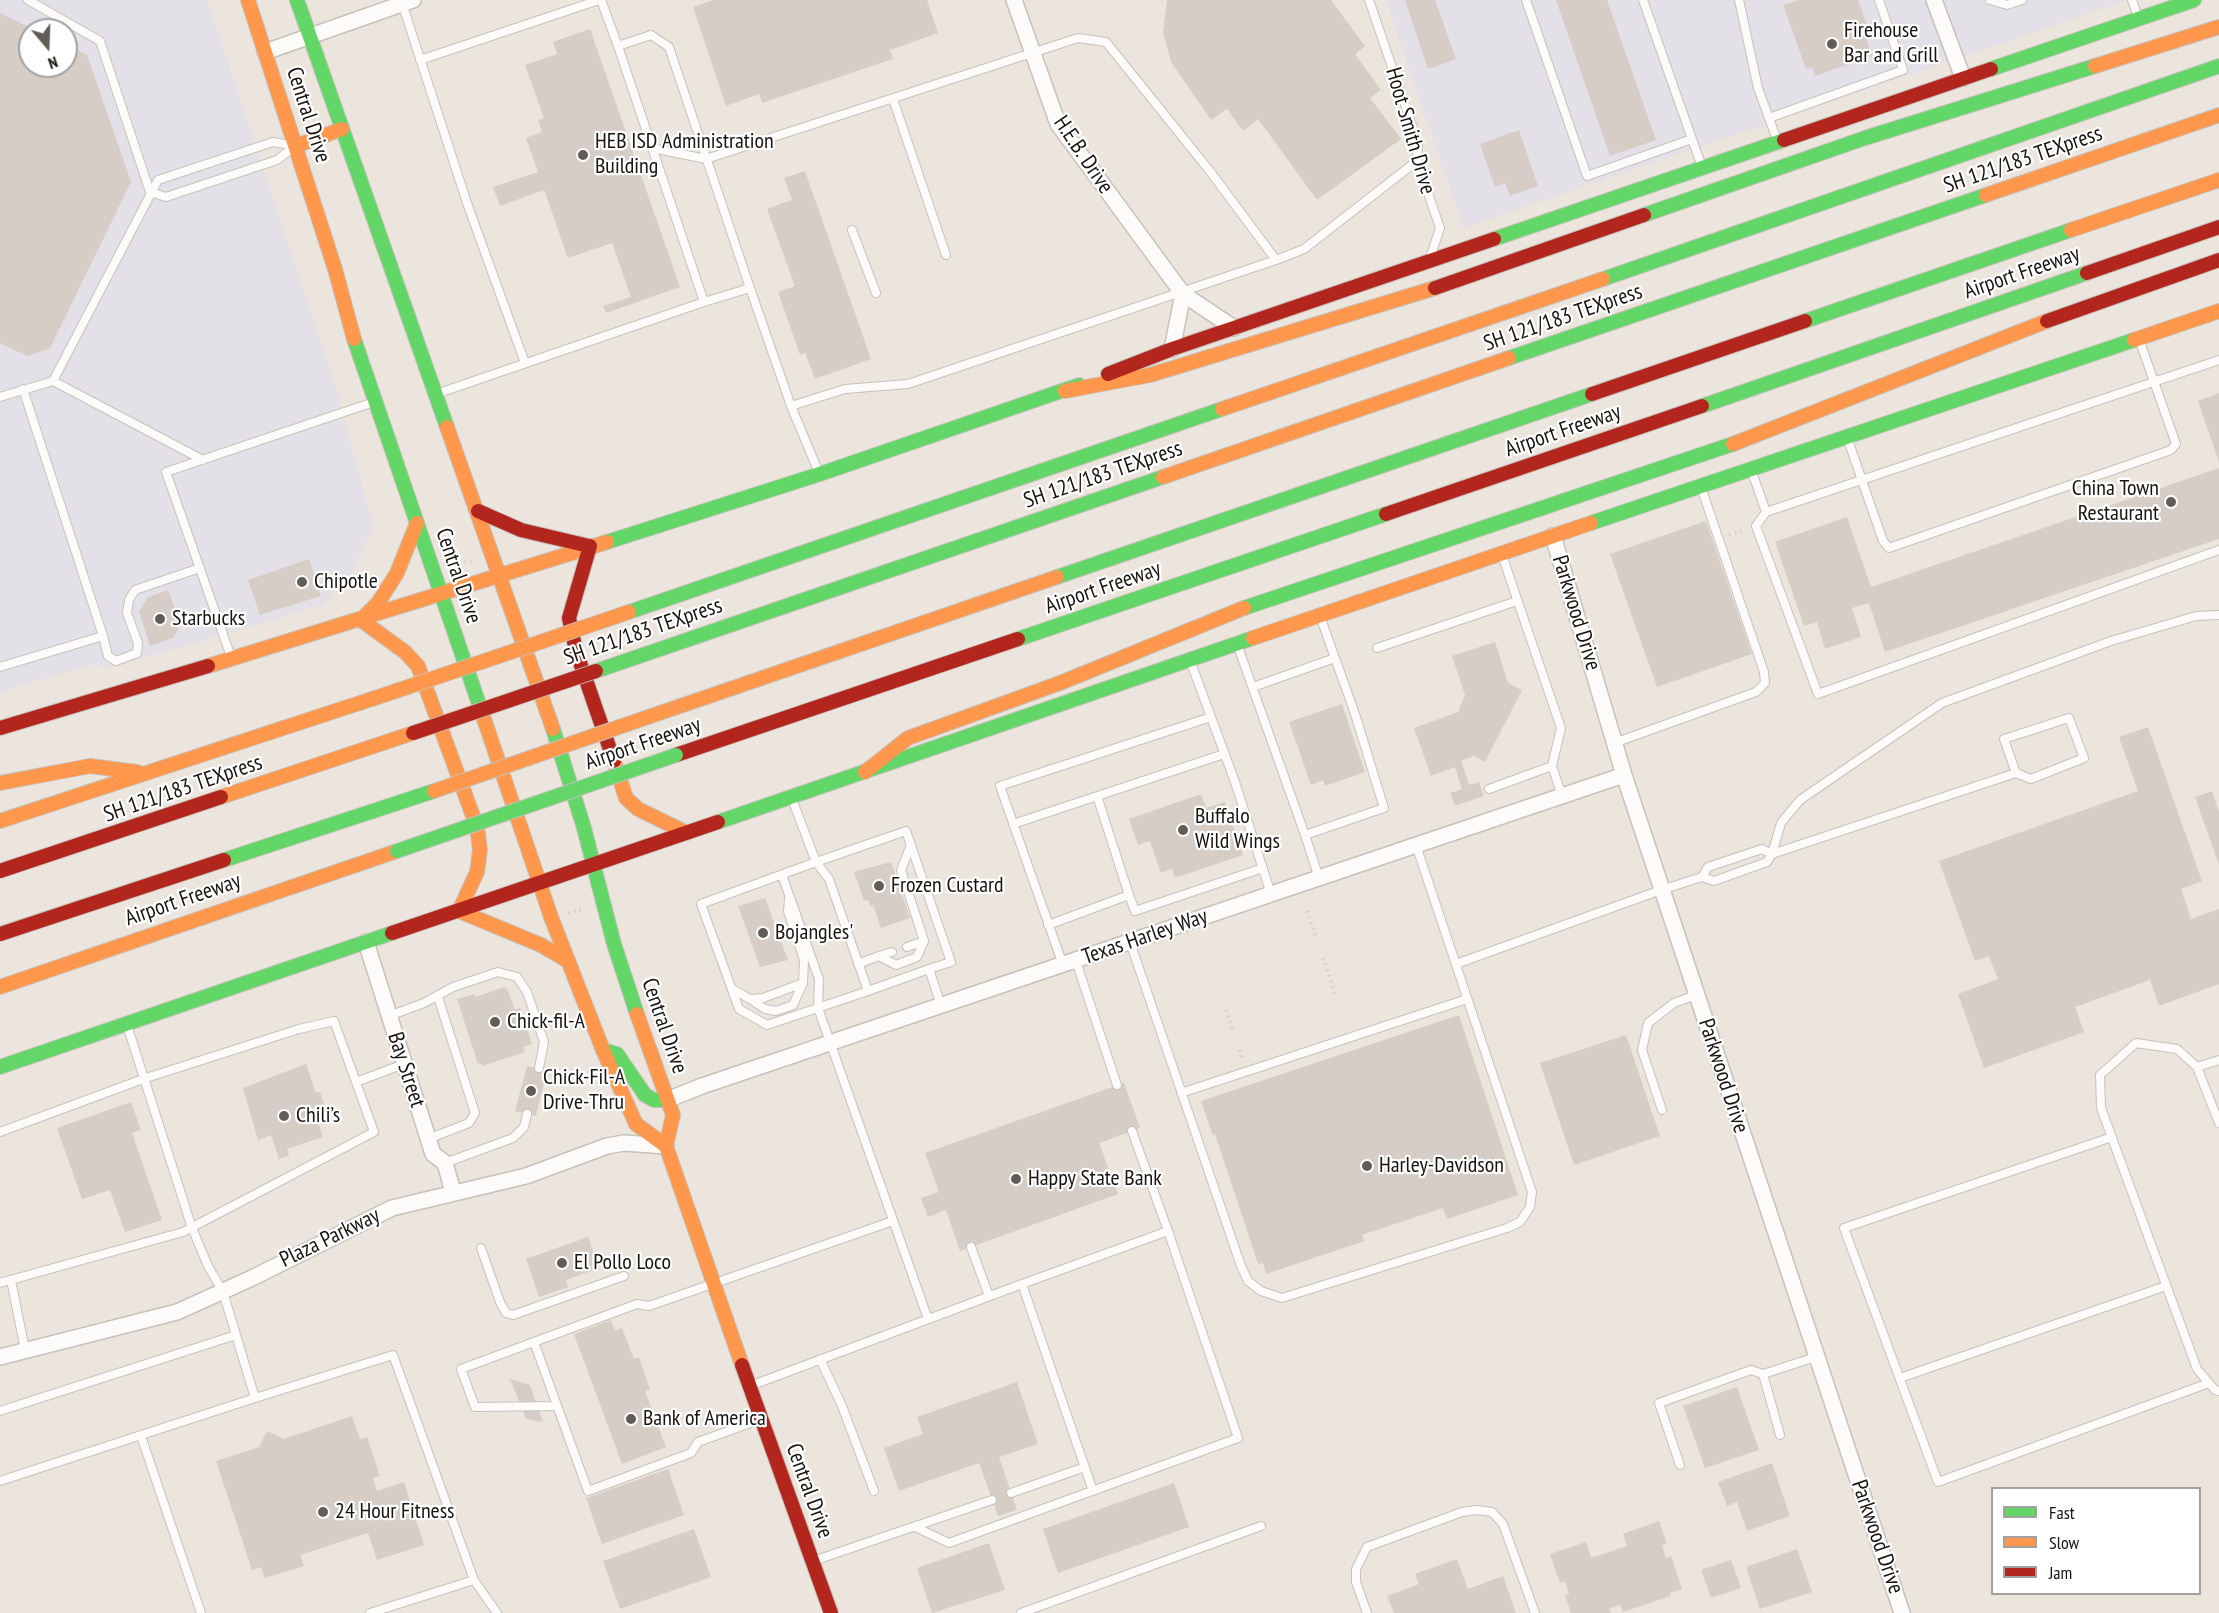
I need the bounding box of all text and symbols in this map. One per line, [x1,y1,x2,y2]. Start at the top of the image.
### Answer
north arrow [18,18,78,78]
place label: Firehouse Bar and Grill [1844,18,1938,70]
marker: Firehouse Bar and Grill [1825,37,1839,51]
text: N [46,52,61,74]
street label: Central Drive [280,64,336,166]
street label: Hoot Smith Drive [1379,65,1441,197]
street label: H.E.B. Drive [1047,111,1119,199]
street label: SH 121/183 TEXpress [1940,121,2106,199]
place label: HEB ISD Administration Building [595,129,774,180]
marker: HEB ISD Administration Building [576,148,590,162]
street label: Airport Freeway [1961,241,2083,305]
street label: SH 121/183 TEXpress [1480,279,1646,357]
street label: Airport Freeway [1502,399,1624,463]
street label: SH 121/183 TEXpress [1020,436,1186,514]
place label: China Town Restaurant [2072,476,2159,528]
marker: China Town Restaurant [2164,495,2178,509]
street label: Central Drive [429,525,487,627]
street label: Parkwood Drive [1546,552,1606,674]
street label: Airport Freeway [1042,556,1164,620]
place label: Chipotle [314,569,378,595]
marker: Chipotle [295,575,309,589]
street label: SH 121/183 TEXpress [560,593,726,671]
place label: Starbucks [172,606,245,632]
marker: Starbucks [153,612,167,626]
street label: Airport Freeway [582,712,704,776]
street label: SH 121/183 TEXpress [100,750,266,828]
place label: Buffalo Wild Wings [1195,804,1280,855]
marker: Buffalo Wild Wings [1176,823,1190,837]
street label: Airport Freeway [122,868,244,932]
place label: Frozen Custard [891,873,1004,899]
marker: Frozen Custard [872,879,886,893]
street label: Texas Harley Way [1079,903,1211,971]
place label: Bojangles' [775,920,853,946]
marker: Bojangles' [756,926,770,940]
street label: Central Drive [635,975,693,1077]
place label: Chick-fil-A [507,1009,585,1035]
marker: Chick-fil-A [488,1015,502,1029]
street label: Parkwood Drive [1692,1016,1754,1136]
street label: Bay Street [381,1029,431,1111]
place label: Chick-Fil-A Drive-Thru [543,1065,625,1116]
marker: Chick-Fil-A Drive-Thru [524,1084,538,1098]
place label: Chili’s [296,1103,340,1129]
marker: Chili’s [277,1109,291,1123]
place label: Harley-Davidson [1379,1153,1504,1179]
marker: Harley-Davidson [1360,1159,1374,1173]
place label: Happy State Bank [1028,1166,1162,1192]
marker: Happy State Bank [1009,1172,1023,1186]
street label: Plaza Parkway [276,1202,384,1274]
place label: El Pollo Loco [574,1250,671,1276]
marker: El Pollo Loco [555,1256,569,1270]
place label: Bank of America [643,1406,766,1432]
marker: Bank of America [624,1412,638,1426]
street label: Central Drive [780,1440,838,1542]
street label: Parkwood Drive [1845,1477,1909,1597]
legend [1991,1487,2201,1595]
place label: 24 Hour Fitness [335,1499,455,1525]
text: Fast [2049,1501,2075,1524]
marker: 24 Hour Fitness [316,1505,330,1519]
text: Slow [2049,1531,2079,1554]
text: Jam [2049,1561,2072,1584]

